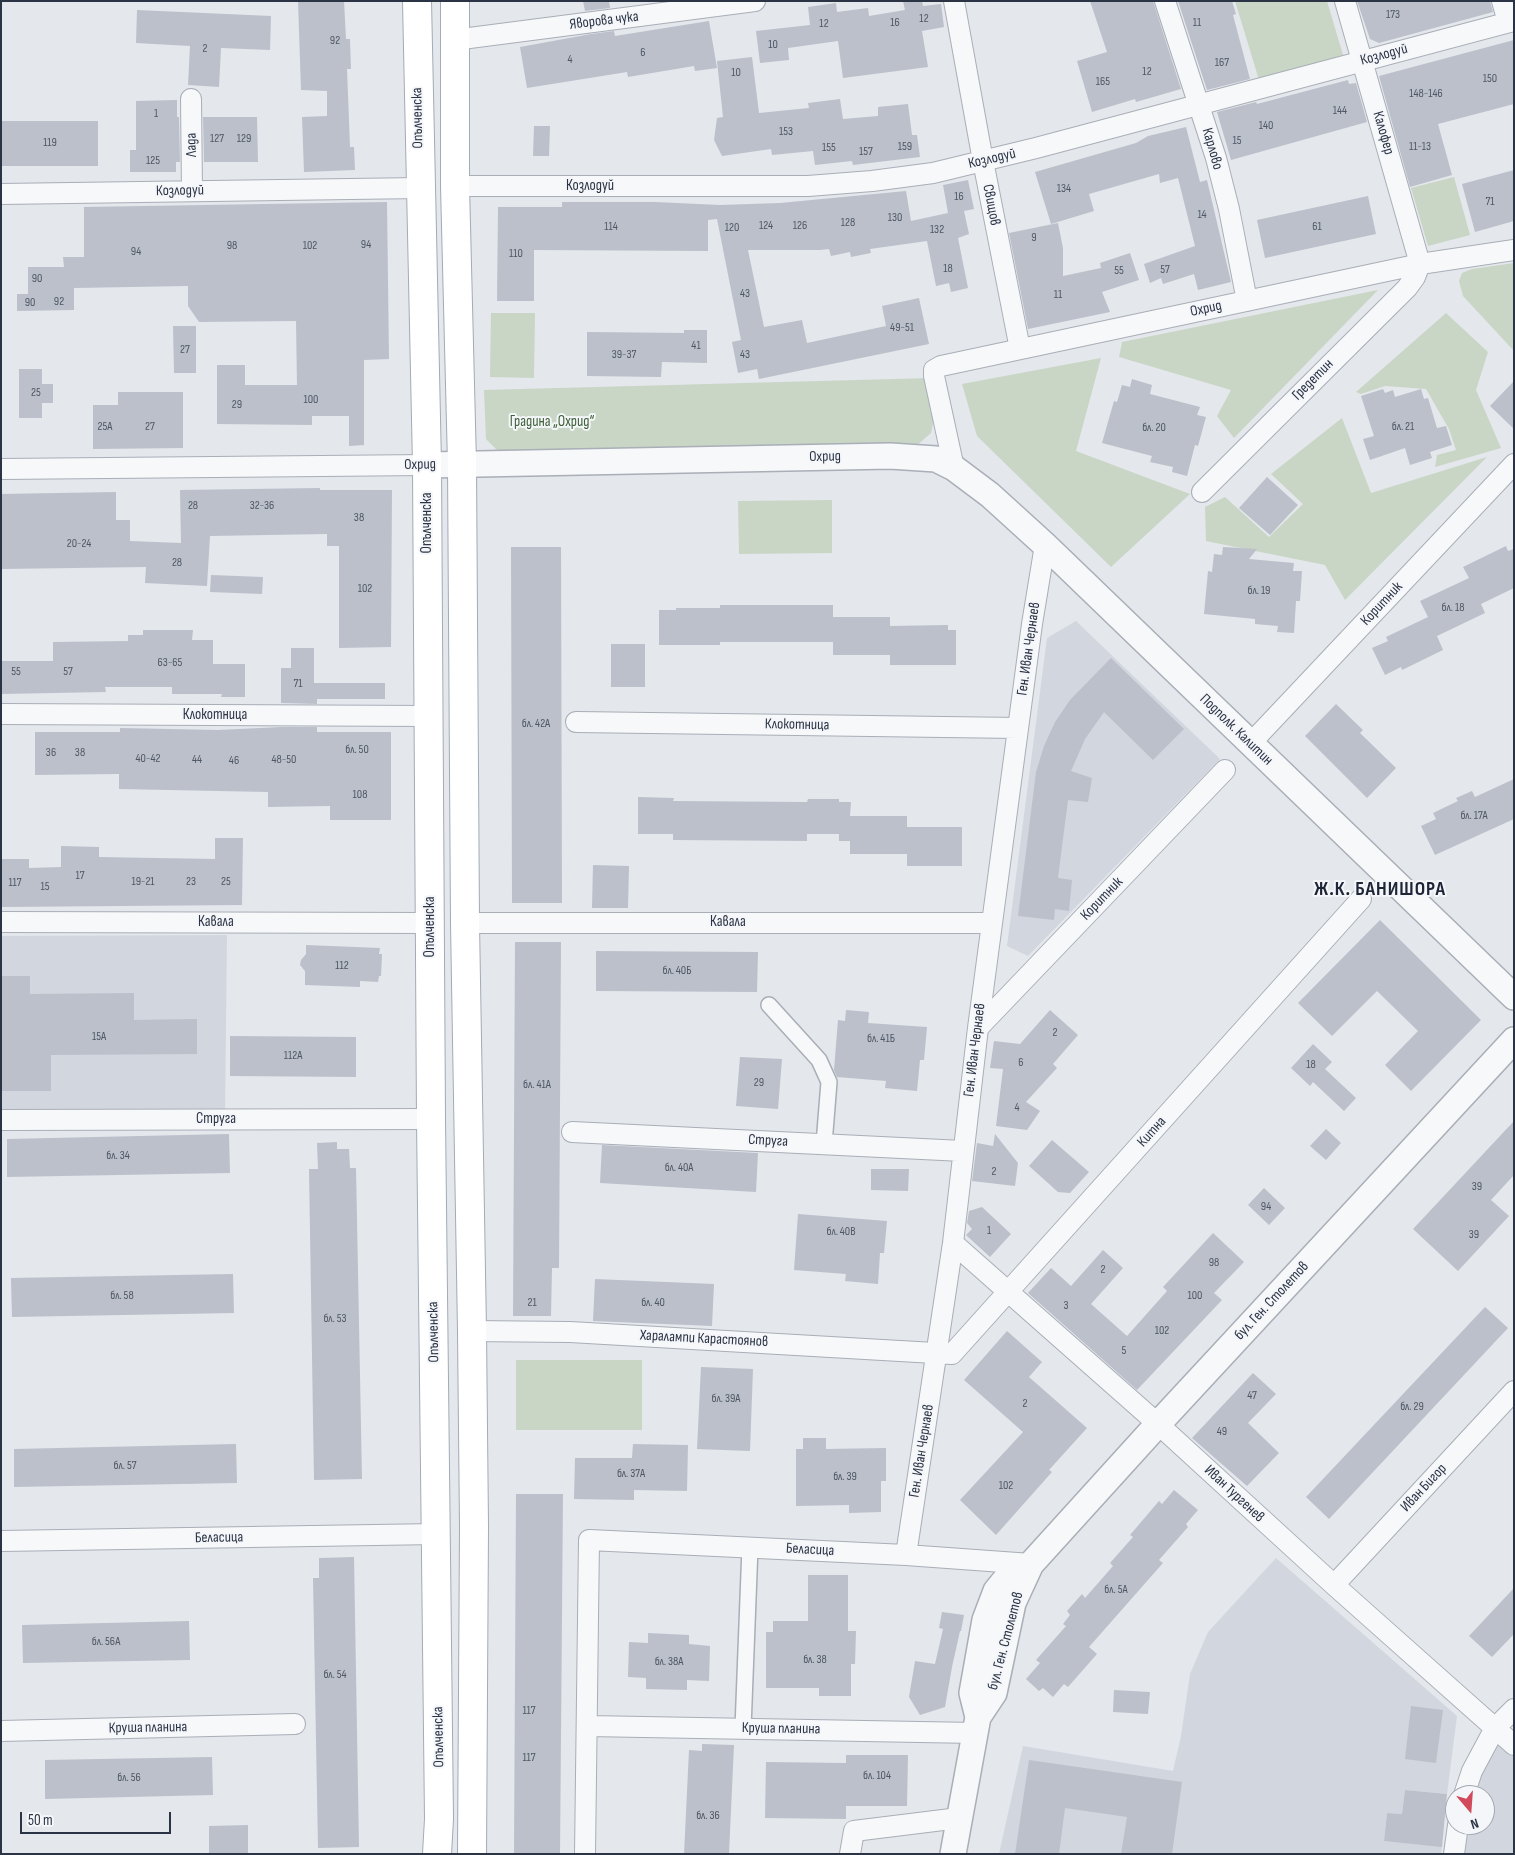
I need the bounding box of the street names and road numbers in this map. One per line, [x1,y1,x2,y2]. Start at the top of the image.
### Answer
street label: Яворова чука [568,8,640,34]
street label: Козлодуй [1358,40,1410,70]
street label: Опълченска [408,87,428,149]
street label: Калофер [1368,109,1398,157]
street label: Карлово [1197,126,1227,172]
street label: Лада [183,133,201,157]
street label: Козлодуй [967,145,1017,173]
street label: Козлодуй [566,177,614,195]
street label: Козлодуй [156,182,204,200]
street label: Свищов [978,183,1004,227]
street label: Охрид [1189,297,1223,321]
street label: Гредетин [1289,356,1337,404]
street label: Охрид [809,448,841,466]
street label: Охрид [404,456,436,474]
street label: Опълченска [418,493,436,553]
street label: Коритник [1357,578,1407,630]
street label: Ген. Иван Чернаев [1014,601,1044,697]
street label: Подполк. Калитин [1196,691,1276,769]
street label: Клокотница [183,706,247,724]
street label: Клокотница [765,715,829,735]
street label: Коритник [1077,874,1127,924]
street label: Опълченска [421,897,439,957]
street label: Кавала [198,913,234,931]
street label: Кавала [710,913,746,931]
street label: Ген. Иван Чернаев [960,1002,990,1098]
street label: Струга [196,1110,236,1128]
street label: Китна [1134,1113,1170,1151]
street label: Струга [748,1131,788,1151]
street label: бул. Ген. Столетов [1231,1258,1313,1344]
street label: Опълченска [424,1301,444,1363]
street label: Харалампи Карастоянов [639,1327,769,1351]
street label: Ген. Иван Чернаев [906,1403,938,1499]
street label: Иван Бигор [1397,1460,1451,1516]
street label: Иван Тургенев [1200,1462,1268,1526]
street label: Беласица [195,1529,243,1547]
street label: Беласица [785,1540,835,1560]
street label: бул. Ген. Столетов [984,1590,1028,1692]
street label: Опълченска [429,1706,449,1768]
street label: Круша планина [109,1718,187,1738]
street label: Круша планина [742,1719,820,1739]

